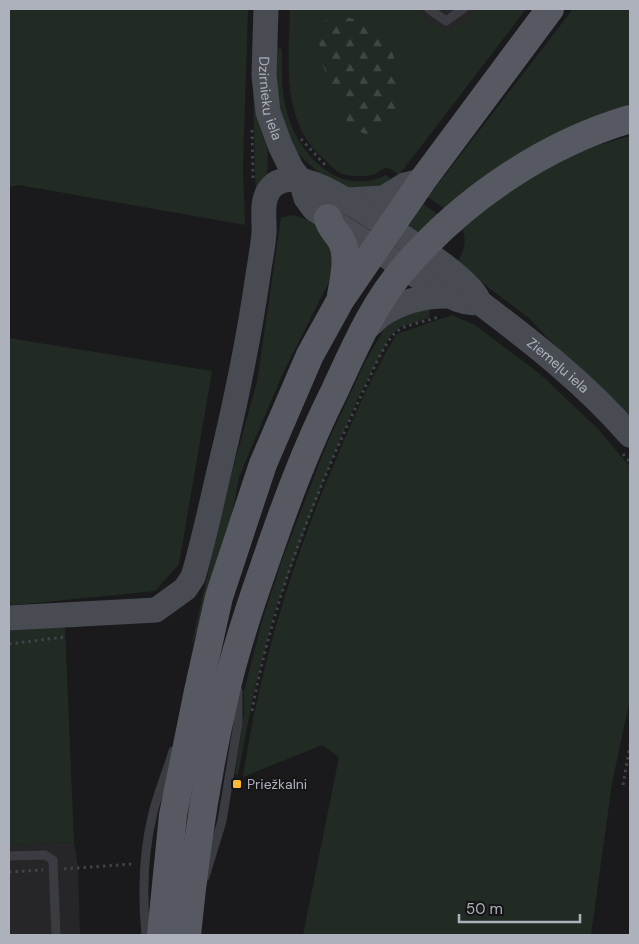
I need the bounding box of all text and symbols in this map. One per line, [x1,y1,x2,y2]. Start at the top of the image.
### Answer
street label: Dzirnieku iela [255,56,286,143]
street label: Ziemeļu iela [523,334,593,397]
place label: Priežkalni [247,775,307,793]
marker: Priežkalni [231,778,243,790]
scale bar [459,892,580,924]
text: 50 m [466,899,503,919]

